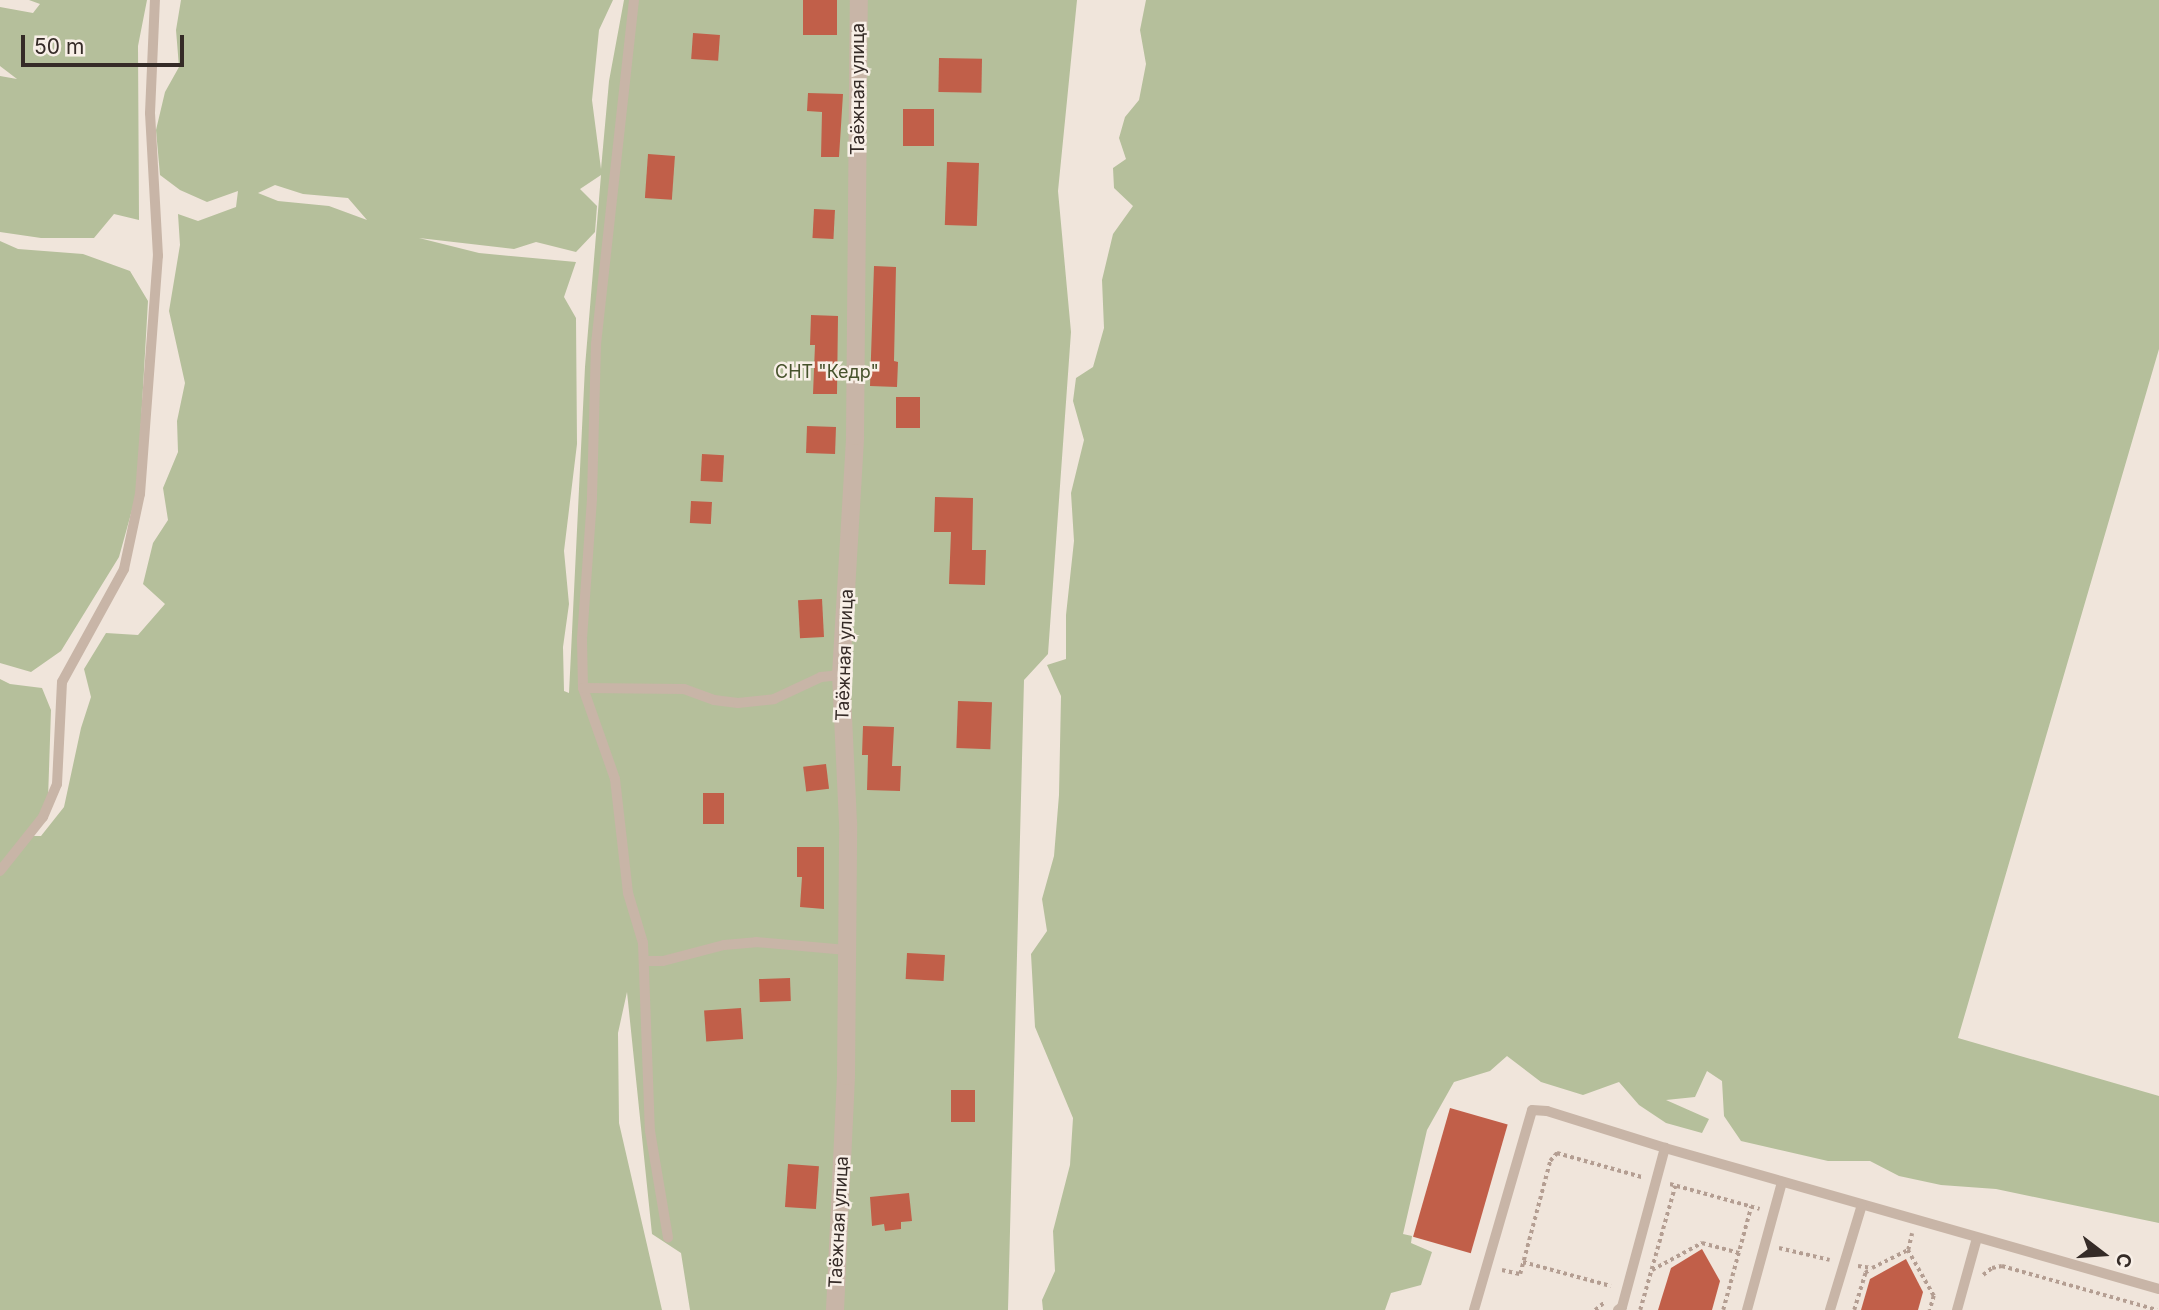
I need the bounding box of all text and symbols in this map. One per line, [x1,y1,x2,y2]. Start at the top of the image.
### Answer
scale bar [24,21,187,65]
street label: Таёжная улица [847,23,869,155]
text: 50 m [34,34,84,59]
park label: СНТ "Кедр" [775,361,879,383]
street label: Таёжная улица [832,589,858,721]
street label: Таёжная улица [825,1156,853,1288]
north arrow [2068,1219,2138,1289]
text: С [2111,1250,2137,1270]

